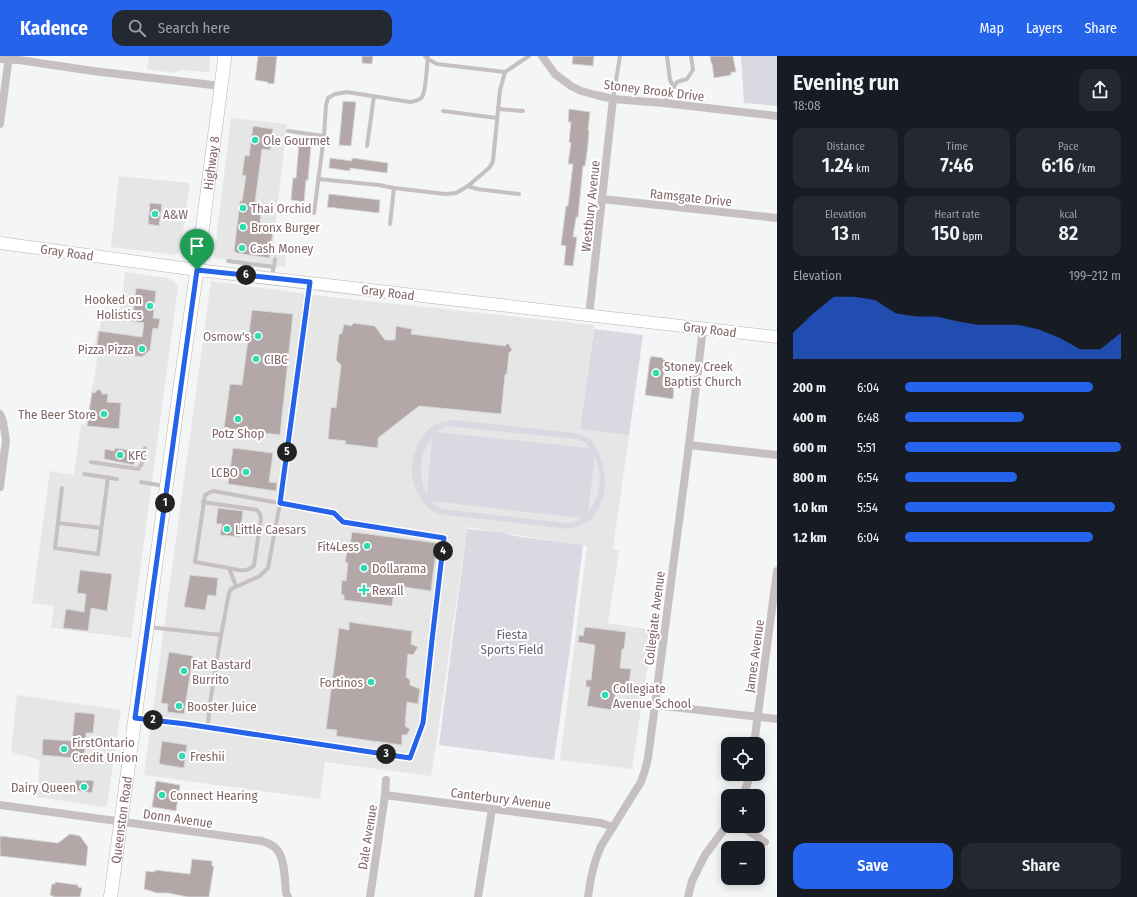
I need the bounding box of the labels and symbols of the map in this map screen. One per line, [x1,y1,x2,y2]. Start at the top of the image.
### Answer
street label: Stoney Brook Drive [603,77,705,104]
place label: Ole Gourmet [263,133,331,148]
street label: Highway 8 [201,135,222,191]
marker: Ole Gourmet [250,135,260,145]
street label: Westbury Avenue [578,160,603,253]
street label: Ramsgate Drive [649,186,733,209]
place label: Thai Orchid [251,201,312,216]
marker: Thai Orchid [238,203,248,213]
place label: A&W [163,207,188,222]
marker: A&W [150,209,160,219]
place label: Bronx Burger [251,220,320,235]
marker: Bronx Burger [238,222,248,232]
pin [180,229,214,270]
street label: Gray Road [39,241,94,264]
place label: Cash Money [250,241,314,256]
marker: Cash Money [237,243,247,253]
pin: 6 [236,265,256,285]
street label: Gray Road [360,282,415,303]
place label: Hooked on Holistics [84,292,142,322]
marker: Hooked on Holistics [145,301,155,311]
street label: Gray Road [682,319,737,340]
place label: Osmow's [203,329,250,344]
marker: Osmow's [253,331,263,341]
place label: Pizza Pizza [78,342,134,357]
marker: Pizza Pizza [137,344,147,354]
place label: CIBC [264,352,288,367]
marker: CIBC [251,354,261,364]
place label: Stoney Creek Baptist Church [664,359,742,389]
marker: Stoney Creek Baptist Church [651,368,661,378]
place label: The Beer Store [18,407,96,422]
marker: The Beer Store [99,409,109,419]
marker: Potz Shop [233,414,243,424]
place label: Potz Shop [212,426,264,441]
pin: 5 [277,442,297,462]
place label: KFC [128,448,147,463]
marker: KFC [115,450,125,460]
place label: LCBO [211,465,238,480]
marker: LCBO [241,467,251,477]
pin: 1 [155,493,175,513]
place label: Little Caesars [235,522,307,537]
marker: Little Caesars [222,524,232,534]
place label: Fit4Less [317,539,359,554]
marker: Fit4Less [362,541,372,551]
pin: 4 [433,541,453,561]
place label: Dollarama [372,561,426,576]
marker: Dollarama [359,563,369,573]
street label: Collegiate Avenue [641,570,668,666]
place label: Rexall [372,583,404,598]
marker: Rexall [359,585,369,595]
street label: James Avenue [742,618,767,694]
park label: Fiesta Sports Field [481,627,543,657]
place label: Fat Bastard Burrito [192,657,251,687]
marker: Fat Bastard Burrito [179,666,189,676]
place label: Fortinos [320,675,363,690]
marker: Fortinos [366,677,376,687]
place label: Collegiate Avenue School [613,681,692,711]
marker: Collegiate Avenue School [600,690,610,700]
place label: Booster Juice [187,699,257,714]
marker: Booster Juice [174,701,184,711]
pin: 2 [143,710,163,730]
place label: FirstOntario Credit Union [72,735,138,765]
marker: FirstOntario Credit Union [59,744,69,754]
pin: 3 [376,744,396,764]
place label: Freshii [190,749,225,764]
marker: Freshii [177,751,187,761]
street label: Queenston Road [108,775,135,865]
place label: Dairy Queen [11,780,76,795]
marker: Dairy Queen [79,782,89,792]
street label: Canterbury Avenue [450,785,552,812]
place label: Connect Hearing [170,788,258,803]
marker: Connect Hearing [157,790,167,800]
street label: Dale Avenue [355,804,380,871]
street label: Donn Avenue [142,806,214,831]

